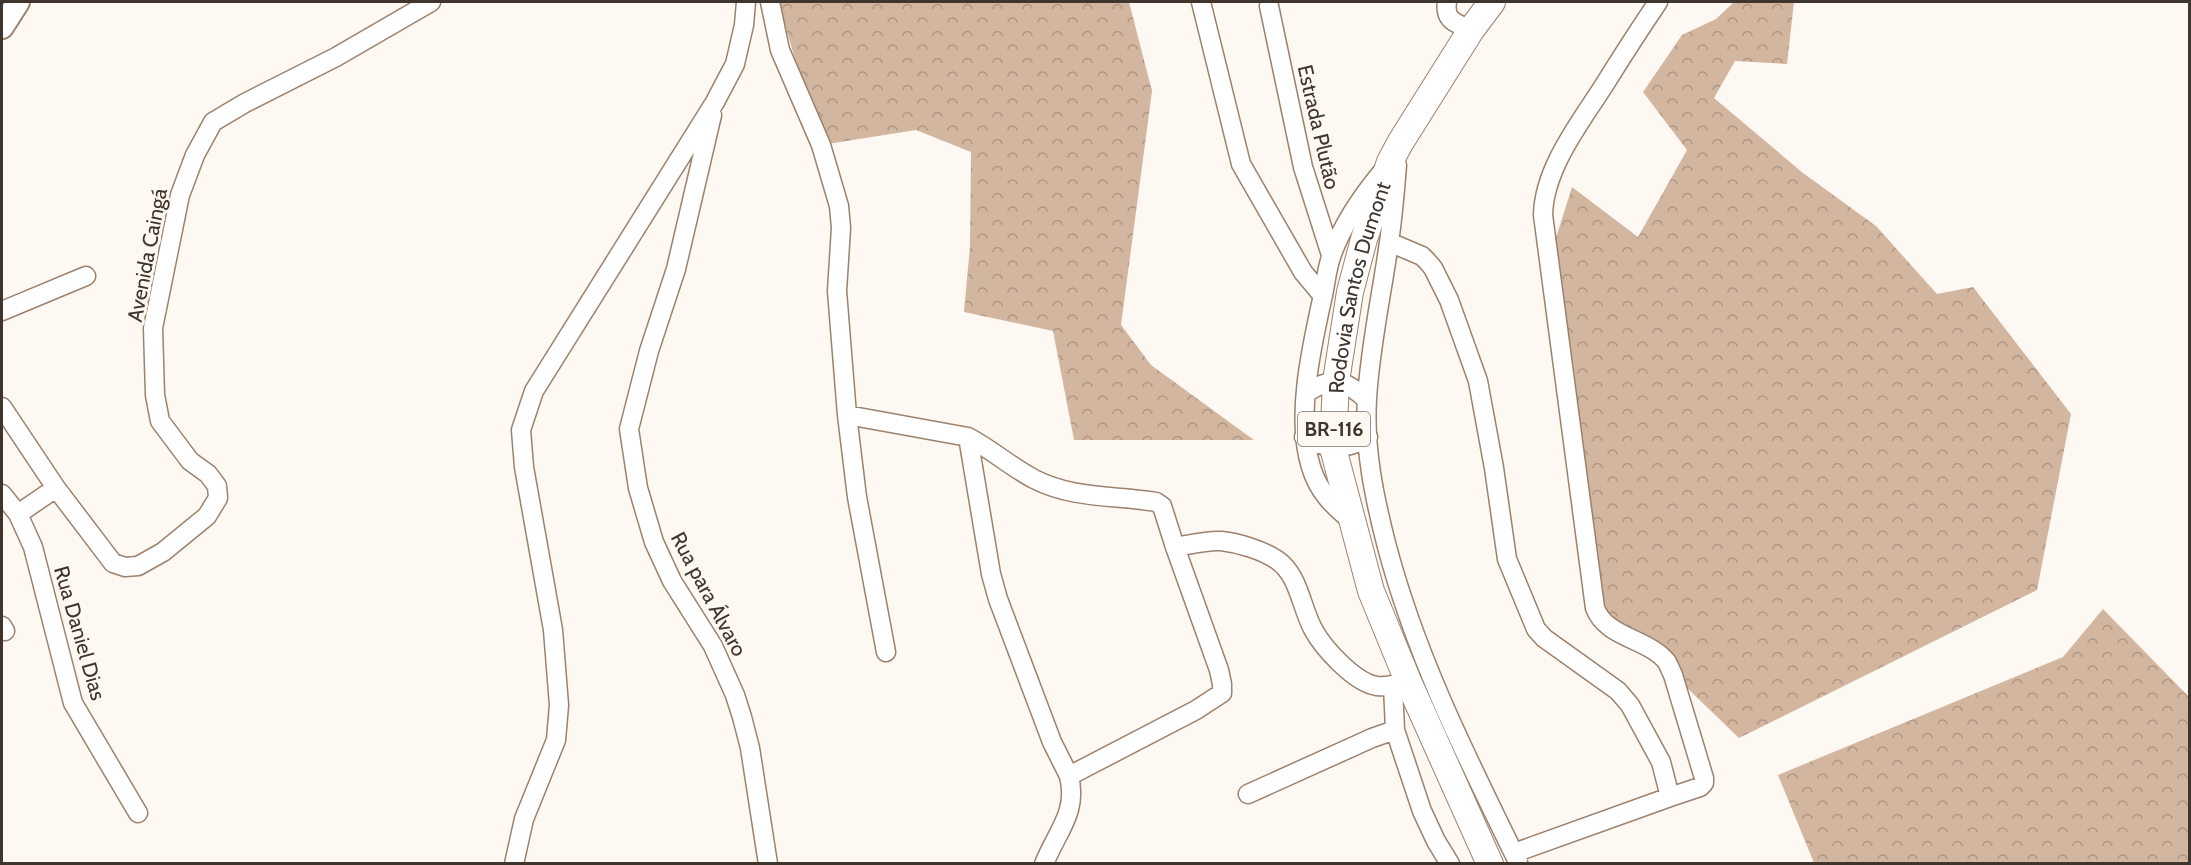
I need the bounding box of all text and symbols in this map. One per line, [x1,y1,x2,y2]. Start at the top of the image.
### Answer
street label: Estrada Plutão [1293,62,1345,192]
street label: Rodovia Santos Dumont [1323,178,1395,394]
street label: Avenida Caingá [122,186,172,324]
road number: BR-116 [1298,412,1370,446]
street label: Rua para Álvaro [666,528,752,660]
street label: Rua Daniel Dias [49,563,111,703]

